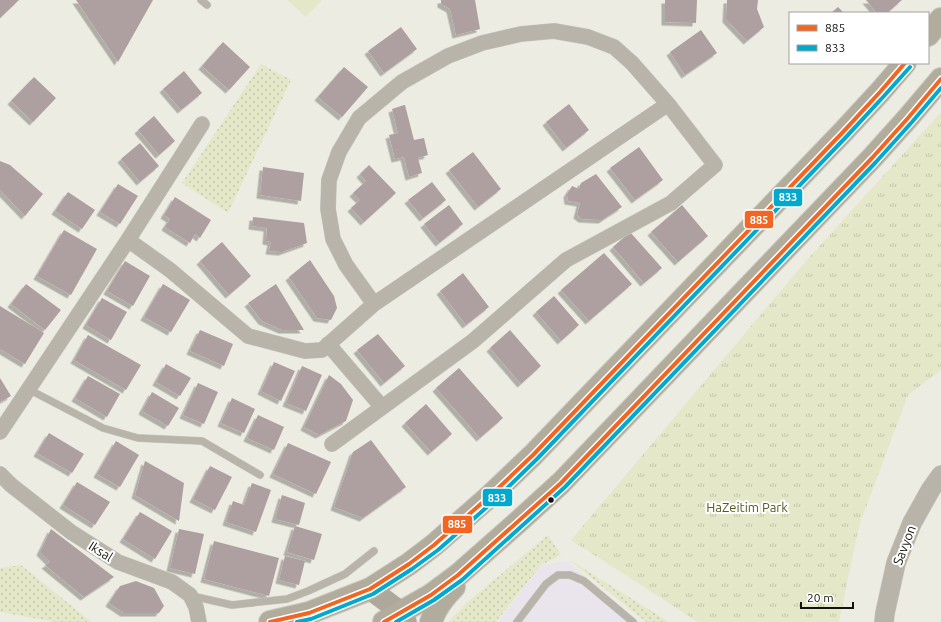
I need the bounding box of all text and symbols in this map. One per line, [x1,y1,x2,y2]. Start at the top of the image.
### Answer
legend [789,12,929,64]
text: 885 [825,21,845,34]
text: 833 [825,41,845,54]
line badge: 833 [773,188,803,207]
text: 833 [779,191,797,203]
line badge: 885 [744,210,774,229]
text: 885 [750,214,768,226]
line badge: 833 [482,488,513,507]
text: 833 [488,492,506,504]
unlabelled marker [546,495,556,505]
park label: HaZeitim Park [706,500,788,514]
line badge: 885 [442,515,473,534]
text: 885 [448,518,466,530]
street label: Savyon [890,523,918,567]
street label: Iksal [86,538,116,564]
scale bar [801,584,853,610]
text: 20 m [807,591,834,604]

